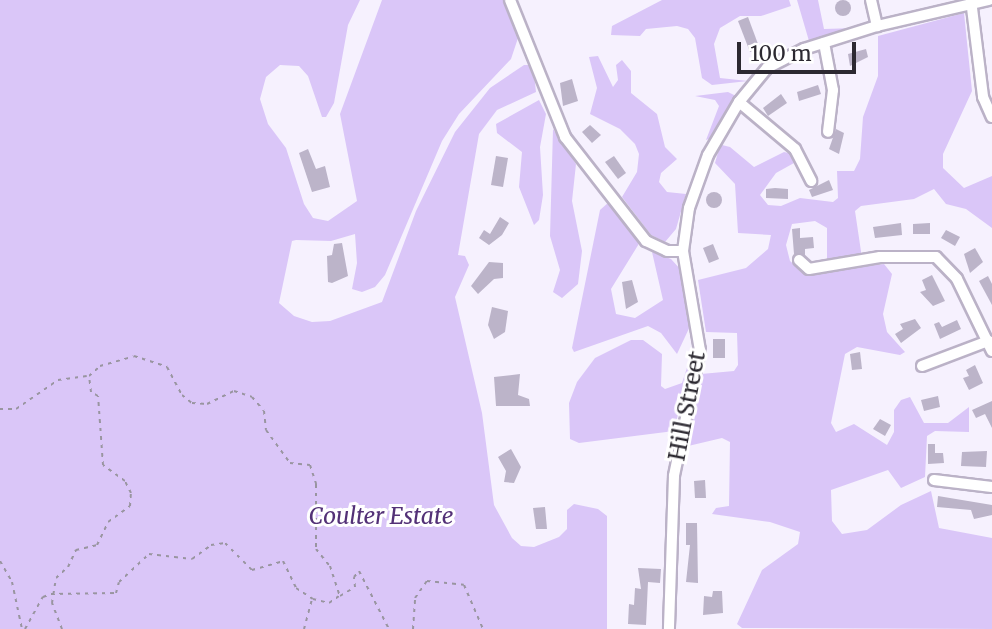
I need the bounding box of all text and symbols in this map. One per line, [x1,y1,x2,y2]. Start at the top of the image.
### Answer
scale bar [740,28,859,72]
text: 100 m [750,40,812,67]
street label: Hill Street [663,349,711,463]
park label: Coulter Estate [309,502,453,530]

